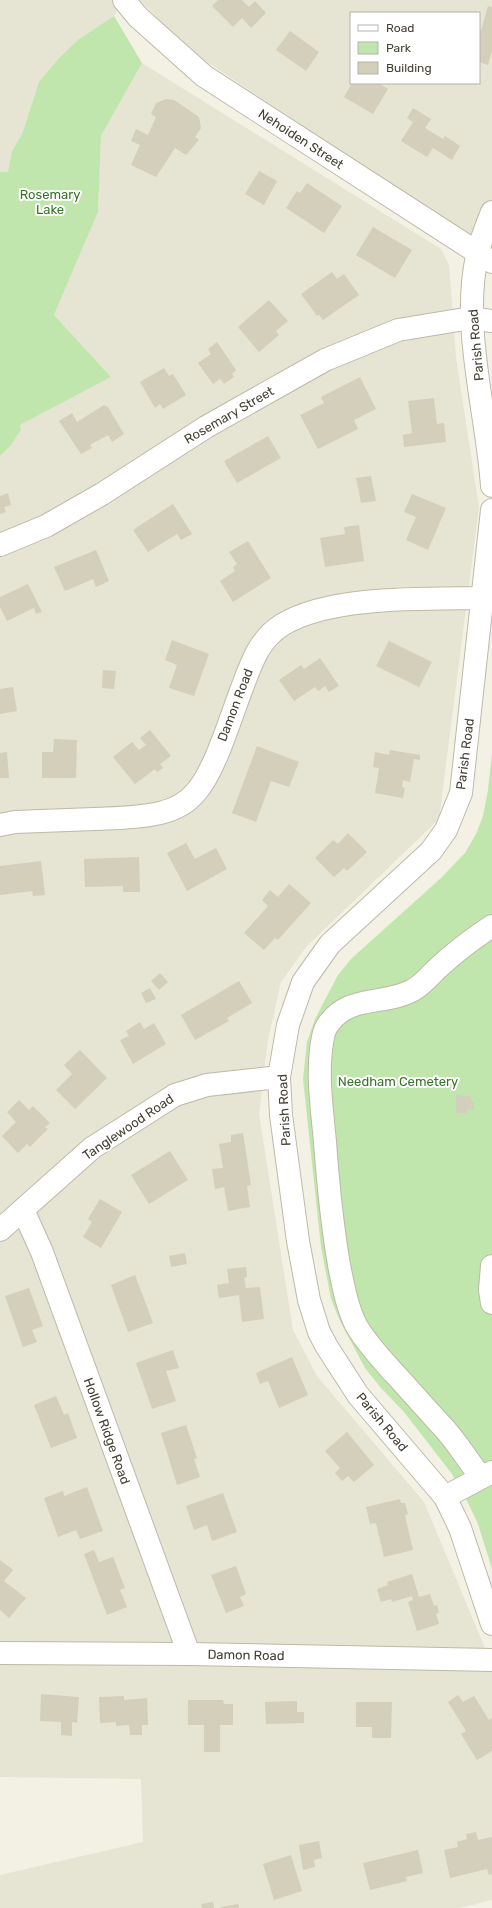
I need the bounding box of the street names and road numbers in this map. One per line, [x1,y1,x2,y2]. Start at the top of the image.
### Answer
street label: Nehoiden Street [256,106,346,172]
street label: Parish Road [465,308,487,382]
street label: Rosemary Street [181,383,277,447]
street label: Damon Road [214,666,256,744]
street label: Parish Road [453,717,477,791]
street label: Parish Road [275,1074,293,1146]
street label: Tanglewood Road [80,1091,177,1164]
street label: Hollow Ridge Road [80,1376,133,1487]
street label: Parish Road [353,1390,411,1454]
street label: Damon Road [207,1647,285,1663]

